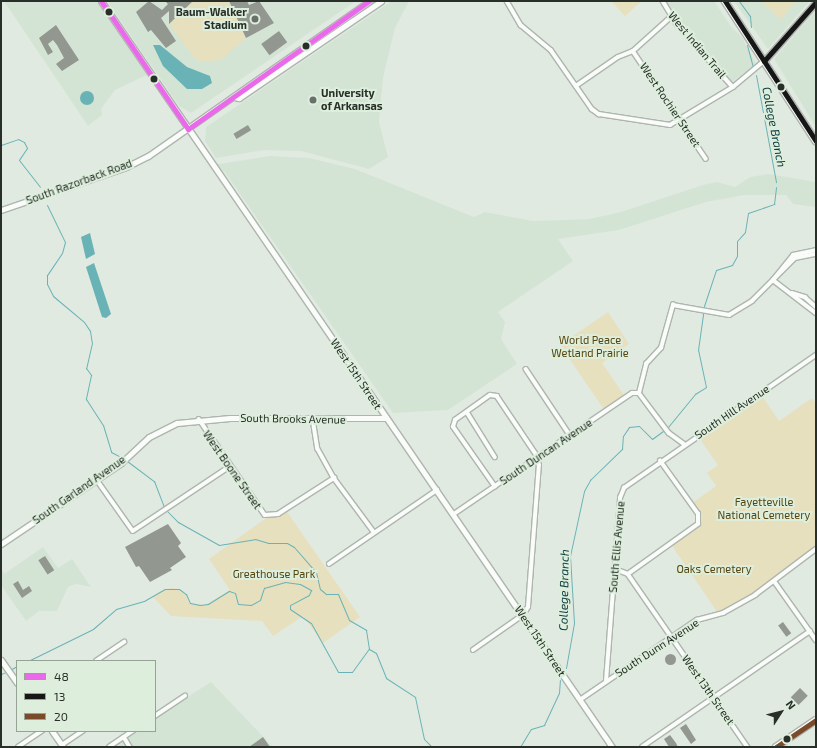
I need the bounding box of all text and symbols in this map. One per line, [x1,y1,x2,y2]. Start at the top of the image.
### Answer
place label: Baum-Walker Stadium [176,6,247,32]
unlabelled marker [104,7,114,17]
street label: West Indian Trail [665,9,729,81]
marker: Baum-Walker Stadium [250,14,260,24]
unlabelled marker [301,41,311,51]
street label: West Rochier Street [637,60,703,150]
unlabelled marker [149,74,159,84]
unlabelled marker [776,82,786,92]
water label: College Branch [759,86,789,168]
place label: University of Arkansas [321,87,383,113]
marker: University of Arkansas [308,95,318,105]
street label: South Razorback Road [24,157,134,207]
park label: World Peace Wetland Prairie [551,334,629,360]
street label: West 15th Street [328,336,384,412]
street label: South Hill Avenue [692,382,772,442]
street label: South Brooks Avenue [240,411,346,427]
street label: South Duncan Avenue [497,416,595,488]
street label: West Boone Street [200,428,264,512]
street label: South Garland Avenue [30,453,128,527]
park label: Fayetteville National Cemetery [717,496,811,522]
street label: South Ellis Avenue [606,501,628,593]
water label: College Branch [556,549,572,631]
park label: Oaks Cemetery [676,562,752,576]
park label: Greathouse Park [233,567,315,581]
street label: West 15th Street [512,603,568,679]
street label: South Dunn Avenue [613,616,701,680]
street label: West 13th Street [679,652,737,728]
legend [16,660,156,732]
text: 48 [54,669,69,683]
text: 13 [54,689,65,703]
north arrow [761,692,801,732]
text: N [784,698,799,712]
text: 20 [54,709,68,723]
unlabelled marker [782,734,792,744]

